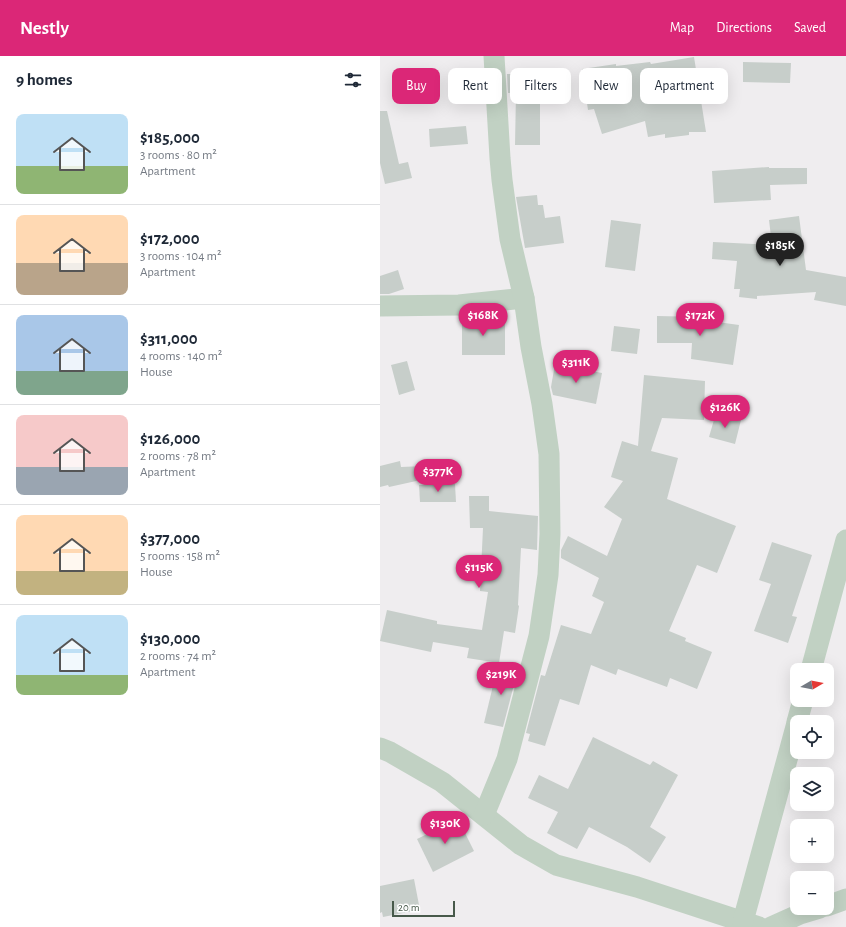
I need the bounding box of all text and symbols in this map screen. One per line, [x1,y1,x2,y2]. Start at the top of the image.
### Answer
text: Nestly [20,19,69,38]
text: Map [670,21,694,35]
text: Directions [716,21,772,35]
text: Saved [794,21,826,35]
chip: Buy [392,68,440,104]
chip: Rent [448,68,502,104]
chip: Filters [510,68,571,104]
chip: New [579,68,632,104]
chip: Apartment [640,68,728,104]
icon: filters [342,69,364,91]
text: 9 homes [16,71,72,88]
text: $185,000 [140,129,200,146]
icon: home [48,130,96,178]
text: 3 rooms · 80 m² [140,149,217,162]
text: Apartment [140,165,195,178]
text: $172,000 [140,230,200,247]
icon: home [48,231,96,279]
pin: $185K [752,233,808,267]
text: $185K [765,239,795,252]
text: 3 rooms · 104 m² [140,250,221,263]
text: Apartment [140,266,195,279]
pin: $168K [455,303,511,337]
pin: $172K [672,303,728,337]
text: $168K [468,309,498,322]
text: $172K [685,309,715,322]
text: $311,000 [140,330,198,347]
icon: home [48,331,96,379]
text: 4 rooms · 140 m² [140,350,222,363]
pin: $311K [548,350,604,384]
text: $311K [562,356,590,369]
text: House [140,366,172,379]
pin: $126K [697,395,753,429]
text: $126K [710,401,740,414]
text: $126,000 [140,430,200,447]
icon: home [48,431,96,479]
text: 2 rooms · 78 m² [140,450,216,463]
pin: $377K [410,459,466,493]
text: $377K [423,465,453,478]
text: Apartment [140,466,195,479]
text: $377,000 [140,530,200,547]
icon: home [48,531,96,579]
text: 5 rooms · 158 m² [140,550,220,563]
pin: $115K [451,555,507,589]
text: $115K [465,561,493,574]
text: House [140,566,172,579]
text: $130,000 [140,630,200,647]
icon: home [48,631,96,679]
text: 2 rooms · 74 m² [140,650,216,663]
pin: $219K [473,662,529,696]
north arrow [790,663,834,707]
map controls [790,663,834,915]
text: Apartment [140,666,195,679]
text: $219K [486,668,516,681]
button: locate [790,715,834,759]
button: layers [790,767,834,811]
pin: $130K [417,811,473,845]
text: $130K [430,817,460,830]
button: + [790,819,834,863]
button: − [790,871,834,915]
scale bar [392,899,455,918]
text: 20 m [398,902,419,913]

